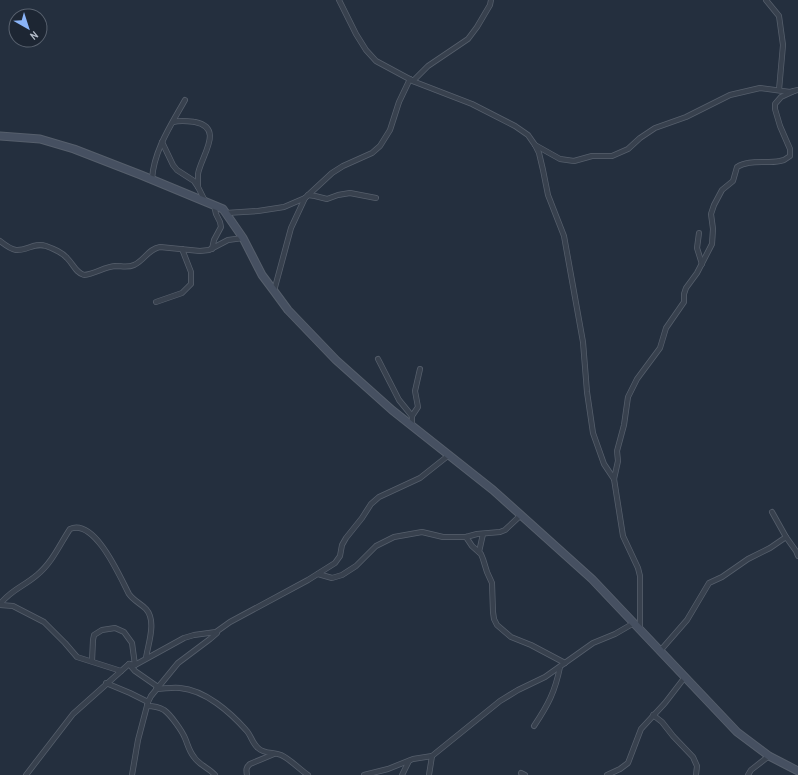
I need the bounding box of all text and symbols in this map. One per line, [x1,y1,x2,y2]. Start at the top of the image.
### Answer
north arrow [8,8,48,48]
text: N [27,28,41,43]

